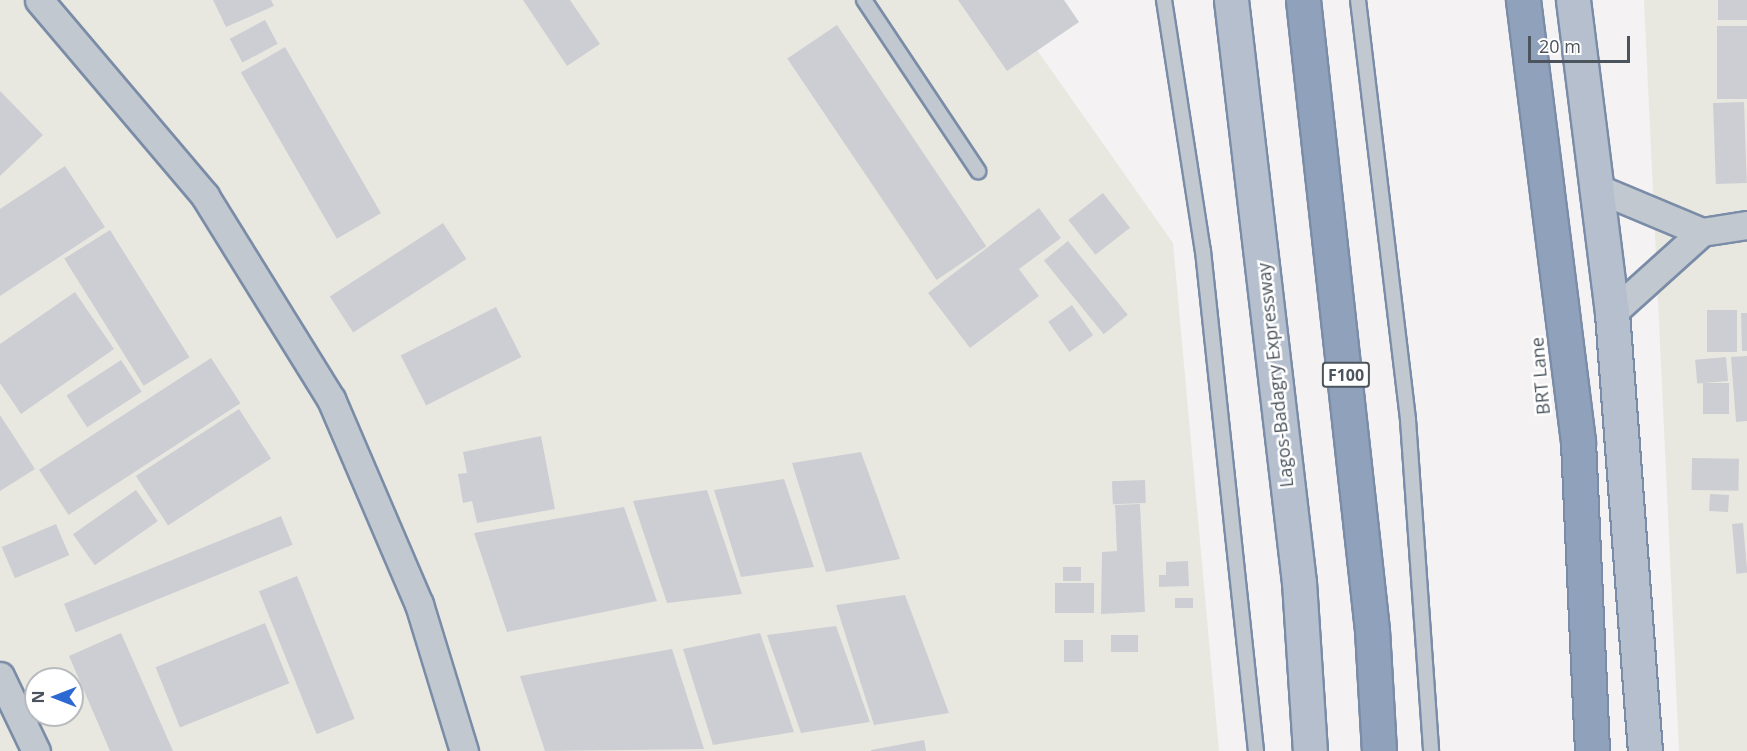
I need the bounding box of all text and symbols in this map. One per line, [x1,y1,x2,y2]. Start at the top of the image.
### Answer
scale bar [1531,24,1633,62]
text: 20 m [1539,34,1581,58]
street label: Lagos-Badagry Expressway [1252,262,1298,488]
street label: BRT Lane [1526,336,1554,416]
road number: F100 [1320,362,1372,388]
north arrow [24,667,84,727]
text: N [27,691,49,704]

